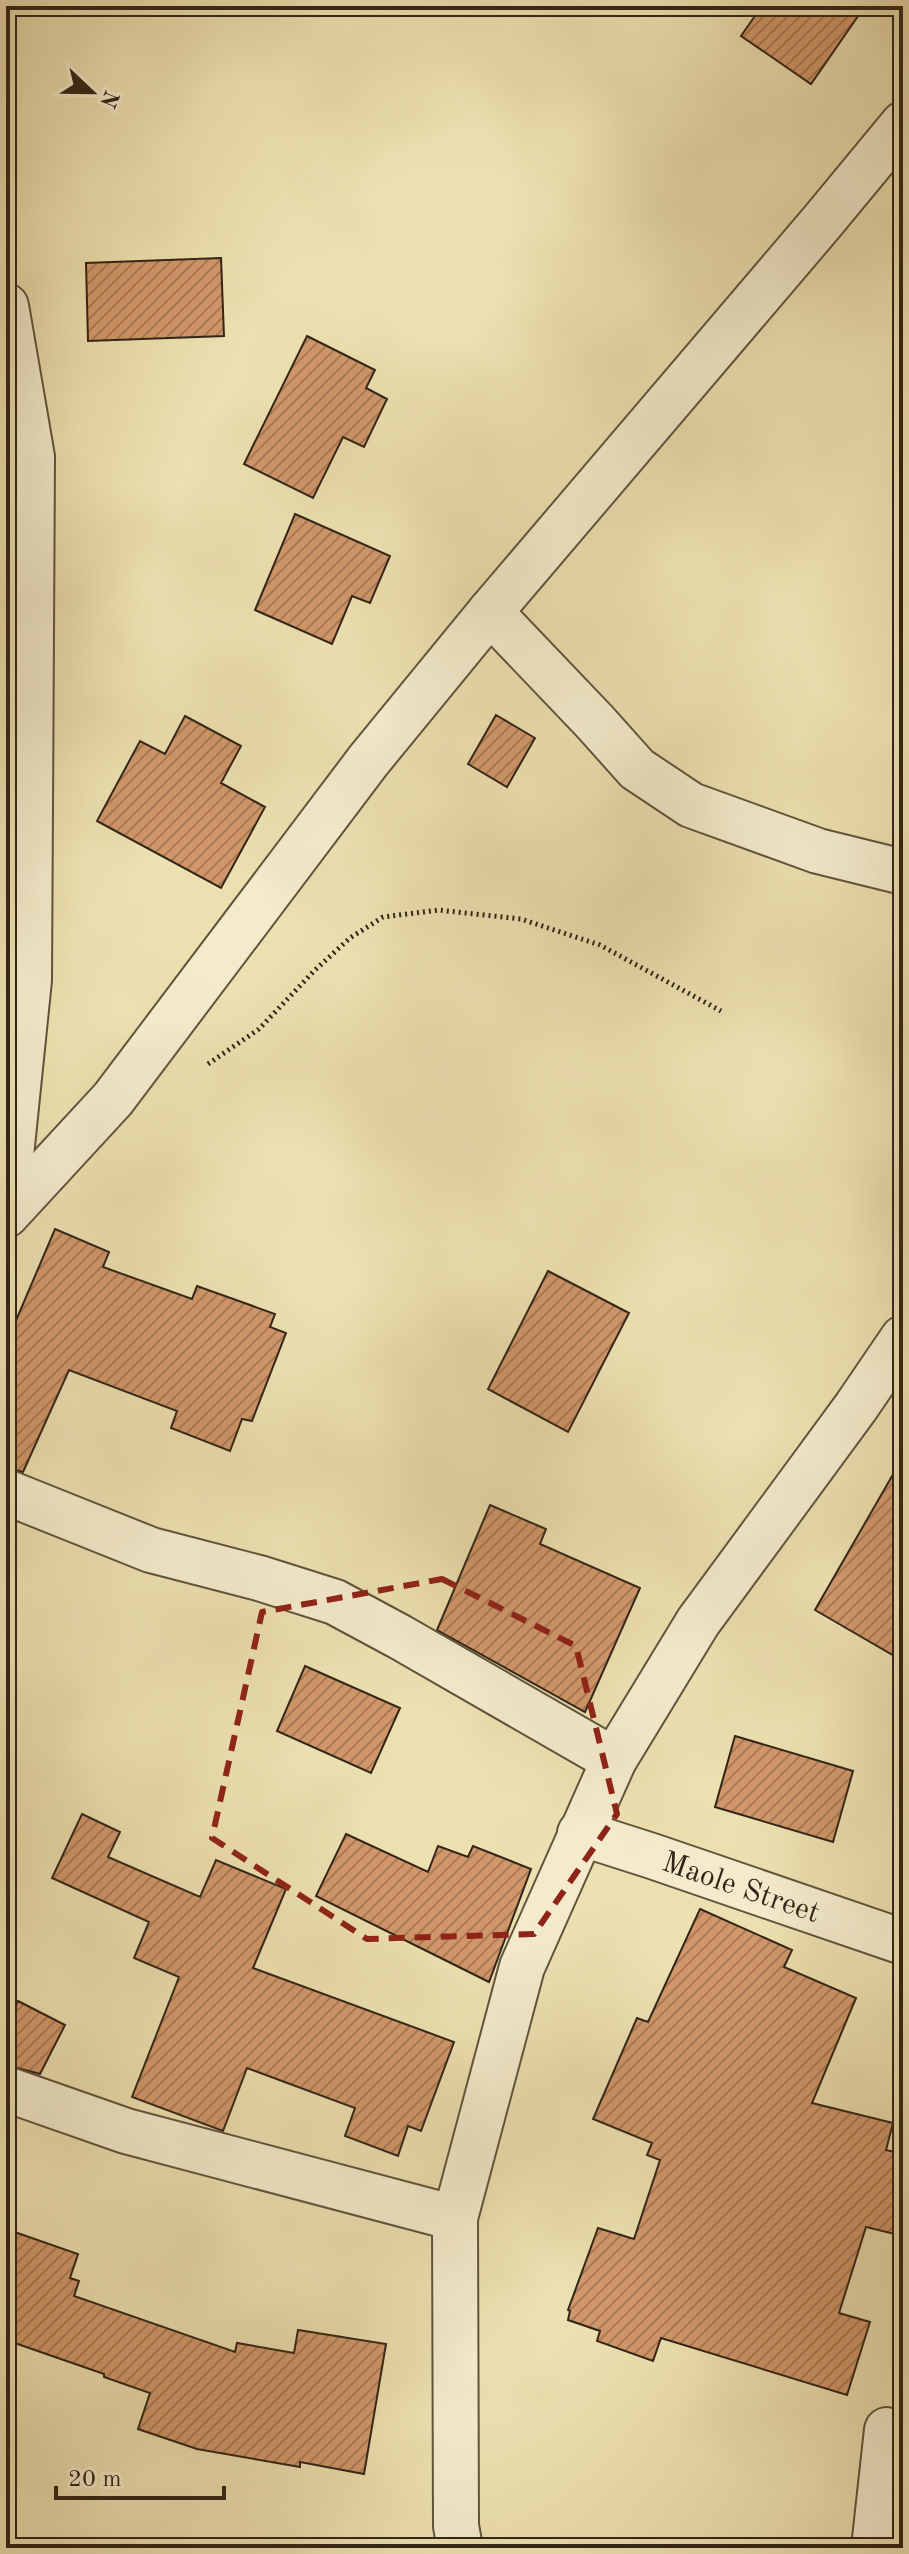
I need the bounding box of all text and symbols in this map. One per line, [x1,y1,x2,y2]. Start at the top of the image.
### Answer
north arrow [52,52,132,132]
text: N [95,87,122,111]
street label: Maole Street [658,1848,823,1929]
scale bar [56,2450,224,2500]
text: 20 m [68,2468,122,2492]

